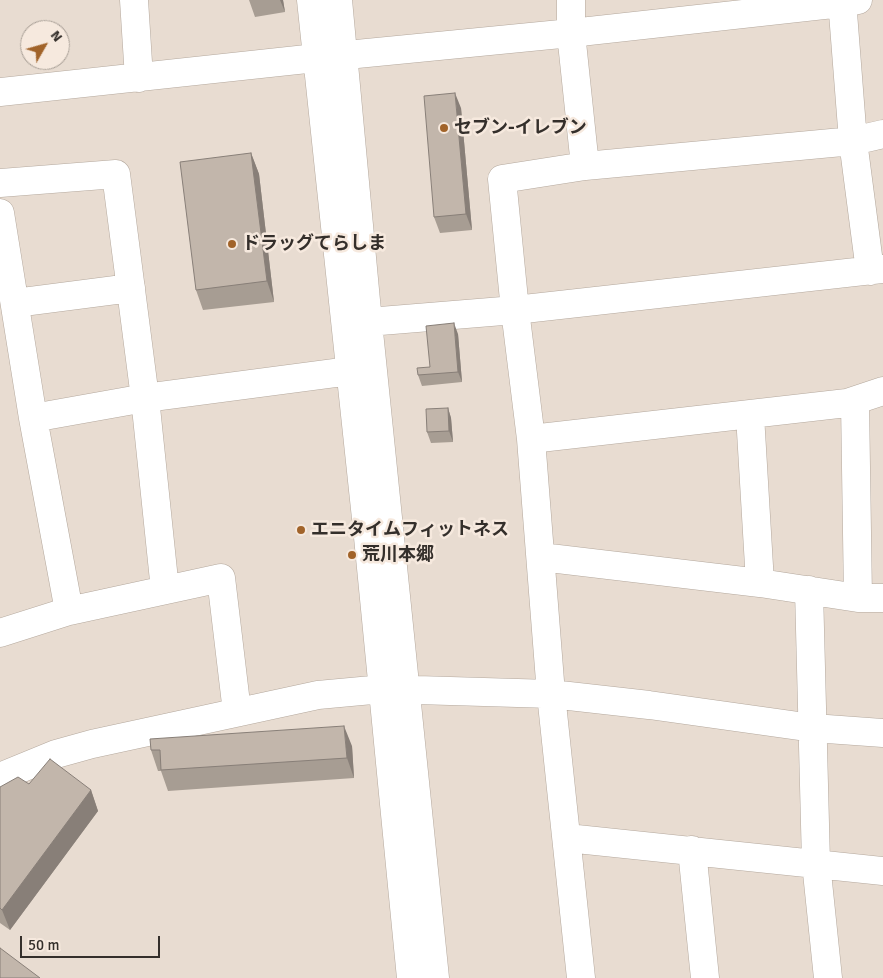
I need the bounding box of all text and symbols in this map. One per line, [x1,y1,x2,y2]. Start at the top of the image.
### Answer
north arrow [20,20,70,70]
text: N [47,27,66,45]
place label: セブン-イレブン [454,117,587,139]
marker: セブン-イレブン [438,122,450,134]
place label: ドラッグてらしま [242,233,386,255]
marker: ドラッグてらしま [226,238,238,250]
place label: エニタイムフィットネス [311,519,509,541]
marker: エニタイムフィットネス [295,524,307,536]
place label: 荒川本郷 [362,544,434,566]
marker: 荒川本郷 [346,549,358,561]
scale bar [22,926,162,958]
text: 50 m [28,936,59,954]

